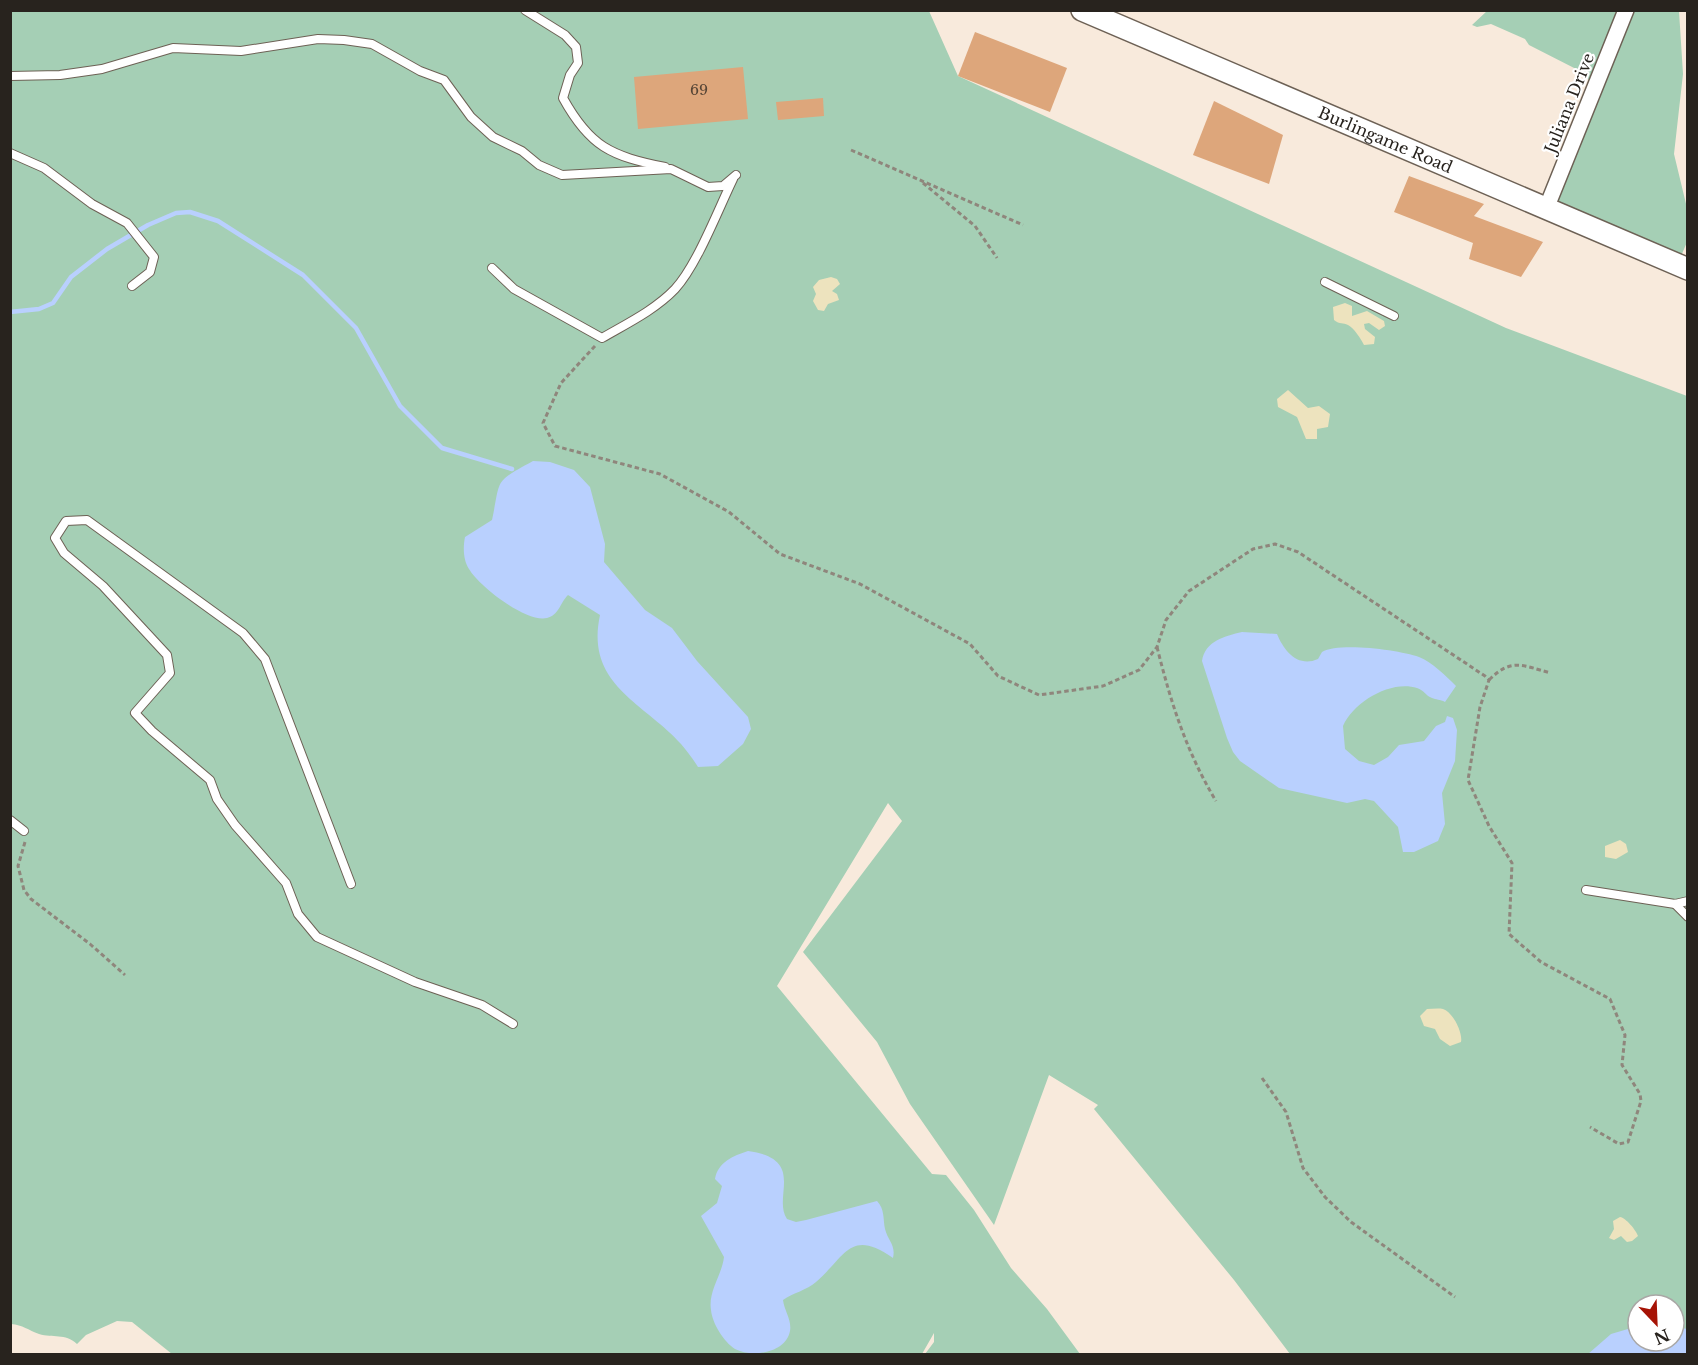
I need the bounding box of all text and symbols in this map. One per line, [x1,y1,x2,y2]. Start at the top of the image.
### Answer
street label: Juliana Drive [1539,50,1598,158]
house number: 69 [690,81,708,99]
street label: Burlingame Road [1315,102,1456,177]
north arrow [1626,1293,1686,1353]
text: N [1651,1325,1673,1349]

